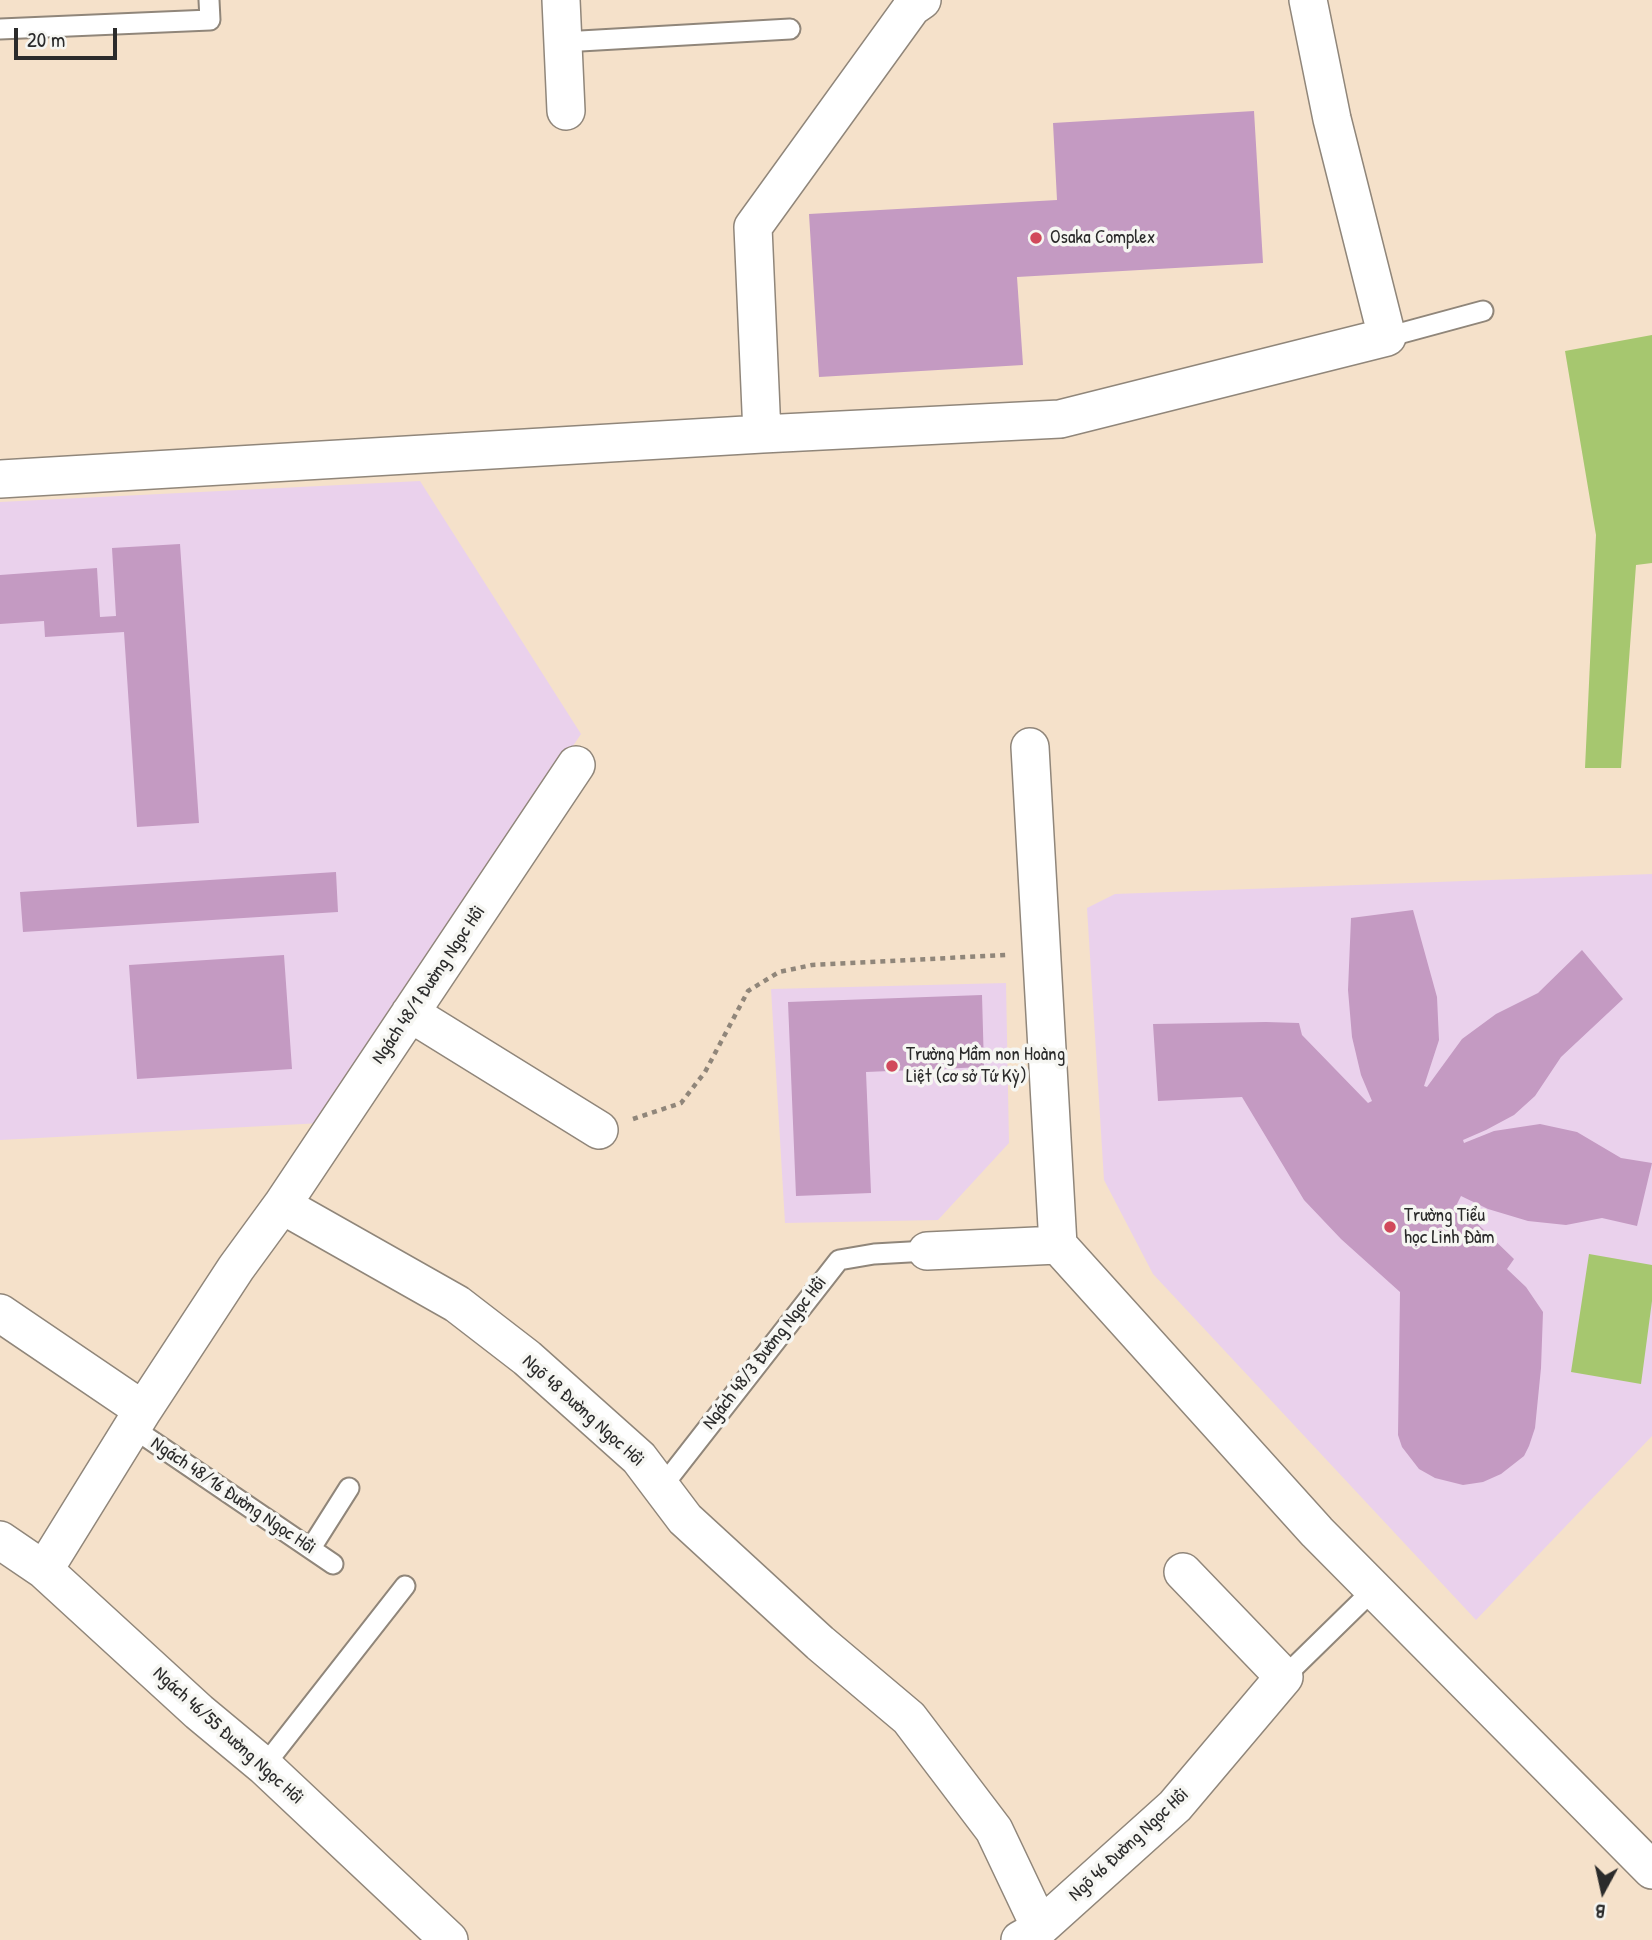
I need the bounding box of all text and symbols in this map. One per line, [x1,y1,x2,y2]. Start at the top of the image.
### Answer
scale bar [18,14,121,58]
text: 20 m [27,25,65,54]
place label: Osaka Complex [1050,227,1155,249]
marker: Osaka Complex [1028,230,1044,246]
street label: Ngách 48/1 Đường Ngọc Hồi [367,901,491,1069]
place label: Trường Mầm non Hoàng Liệt (cơ sở Tứ Kỳ) [906,1044,1065,1088]
marker: Trường Mầm non Hoàng Liệt (cơ sở Tứ Kỳ) [884,1058,900,1074]
place label: Trường Tiểu học Linh Đàm [1404,1205,1494,1249]
marker: Trường Tiểu học Linh Đàm [1382,1219,1398,1235]
street label: Ngách 48/3 Đường Ngọc Hồi [698,1272,832,1434]
street label: Ngõ 48 Đường Ngọc Hồi [517,1350,649,1472]
street label: Ngách 48/16 Đường Ngọc Hồi [146,1432,320,1560]
street label: Ngách 46/55 Đường Ngọc Hồi [148,1662,308,1810]
street label: Ngõ 46 Đường Ngọc Hồi [1064,1784,1194,1906]
north arrow [1568,1856,1638,1926]
text: B [1594,1898,1607,1925]

